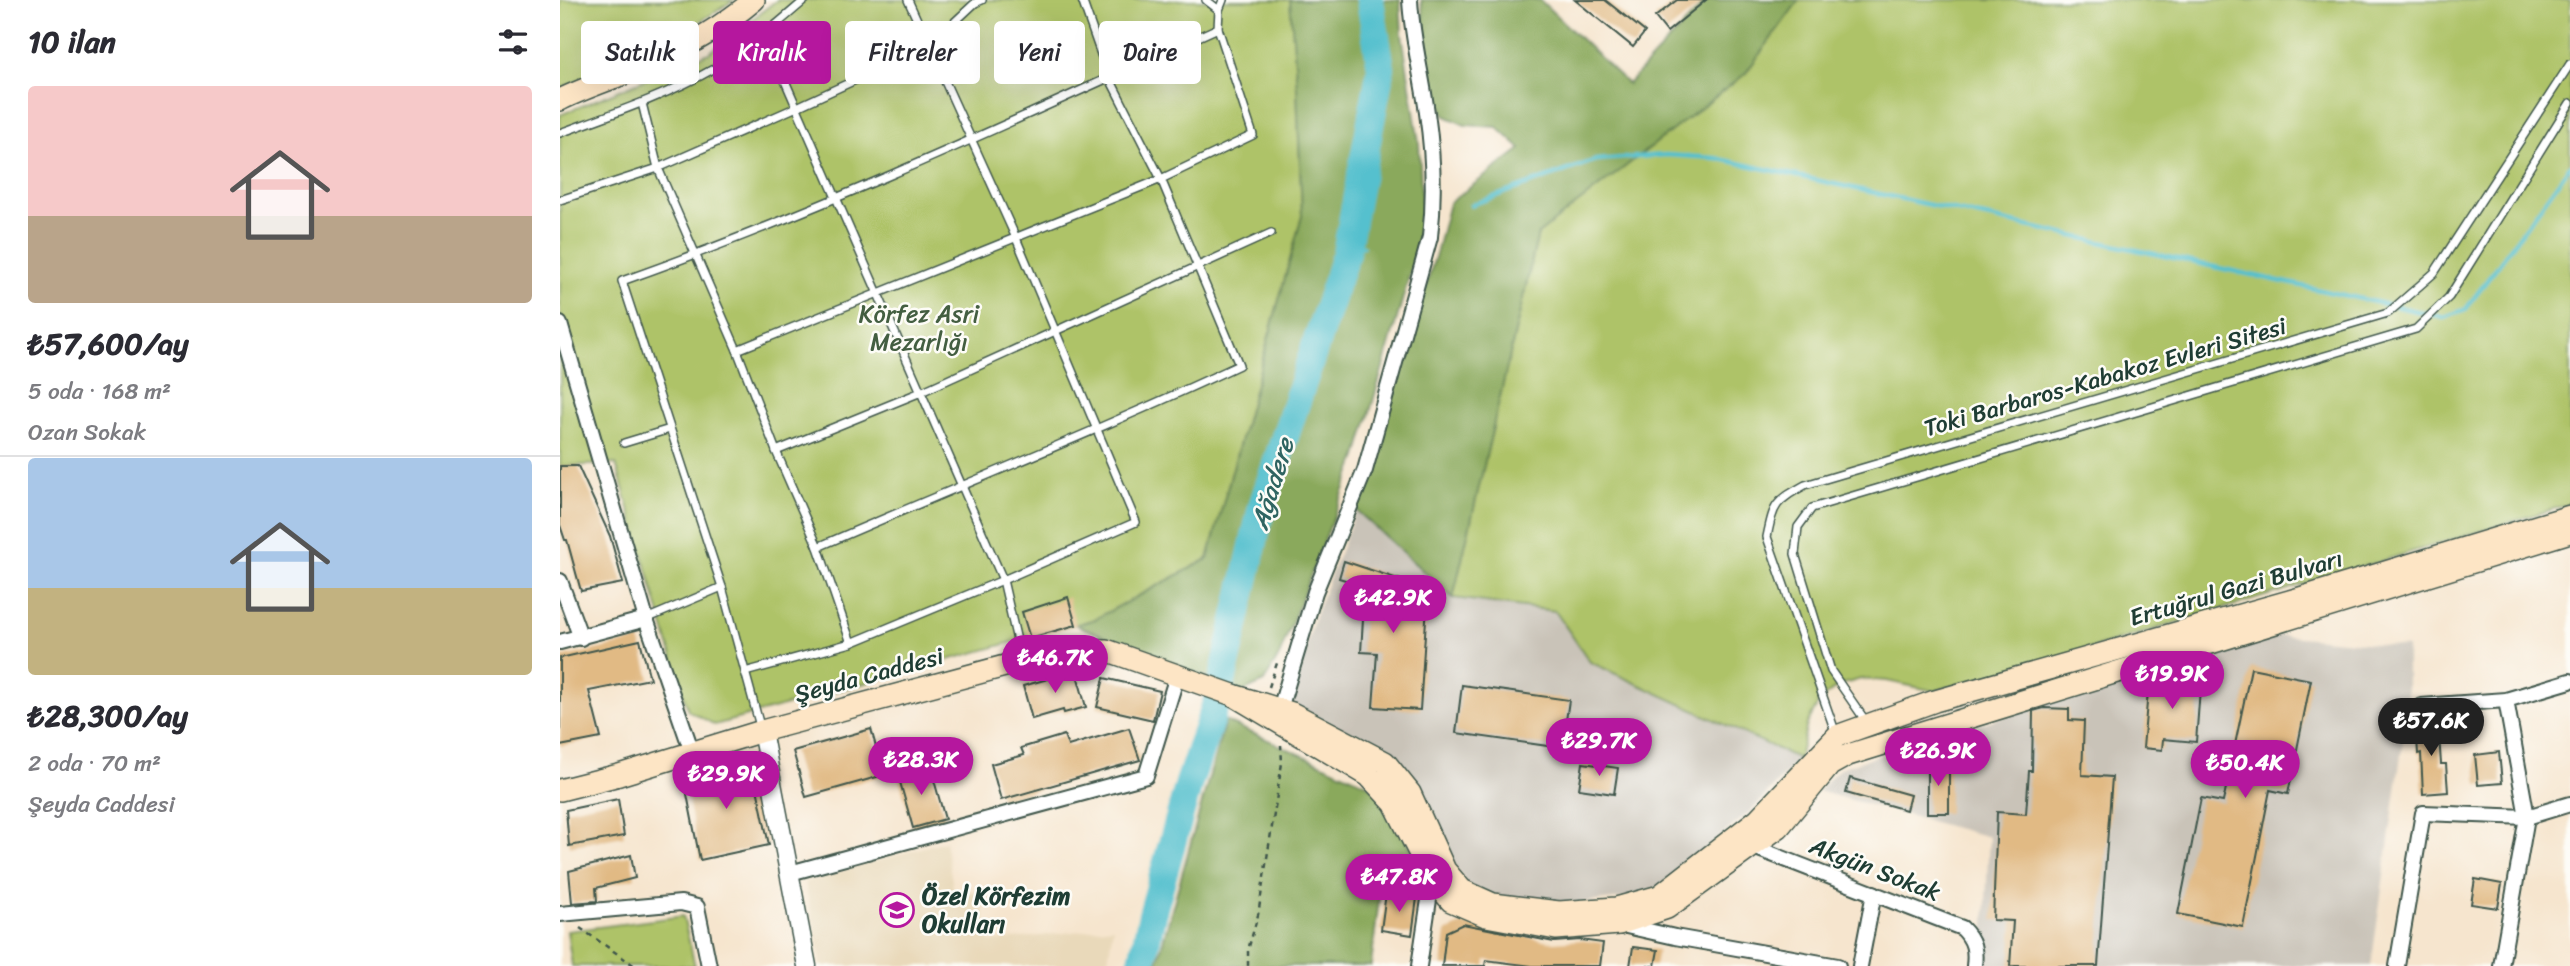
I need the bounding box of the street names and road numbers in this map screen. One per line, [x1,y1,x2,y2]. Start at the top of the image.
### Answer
street label: Toki Barbaros-Kabakoz Evleri Sitesi [1919,305,2293,449]
street label: Ertuğrul Gazi Bulvarı [2124,537,2348,639]
street label: Şeyda Caddesi [790,635,950,715]
street label: Akgün Sokak [1802,824,1947,913]

